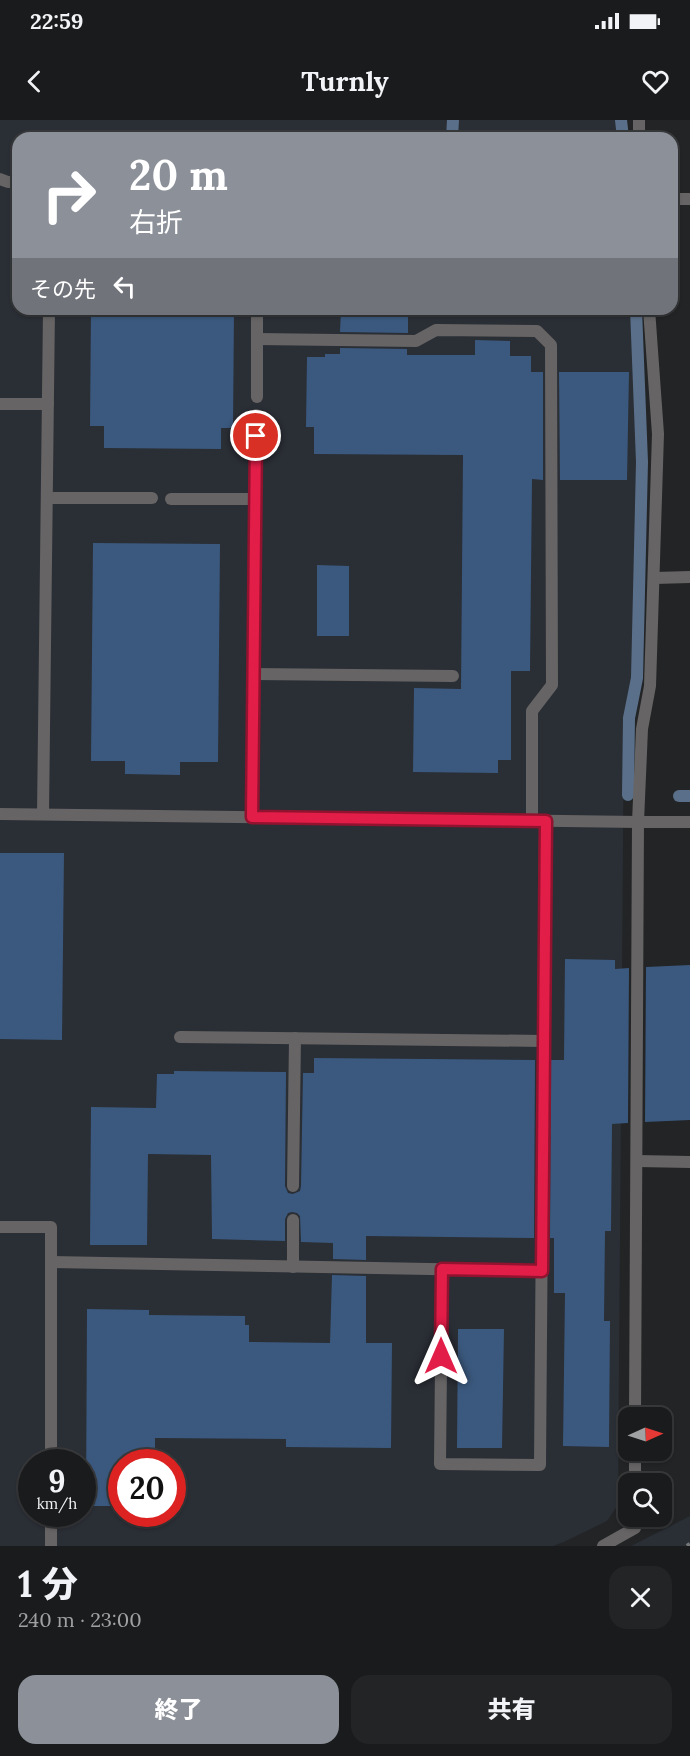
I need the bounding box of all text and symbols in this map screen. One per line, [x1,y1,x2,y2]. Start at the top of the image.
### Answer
text: 22:59 [30,7,84,35]
text: Turnly [301,64,389,98]
icon: back [18,65,51,98]
icon: heart [639,65,672,98]
text: 20 m [129,148,228,202]
icon: right [30,156,108,234]
text: 右折 [129,205,183,239]
icon: left [108,270,141,303]
text: その先 [30,275,96,303]
pin [230,410,281,461]
icon: arrive [239,419,272,452]
position arrow [409,1324,473,1388]
north arrow [618,1407,672,1461]
map controls [618,1407,672,1527]
speed limit sign: 20 [108,1449,186,1527]
text: 9 [48,1462,66,1500]
button: search [618,1473,672,1527]
text: km/h [37,1494,77,1513]
text: 1 分 [18,1561,78,1607]
button: close [609,1566,672,1629]
text: 240 m · 23:00 [18,1607,142,1632]
button: 終了 [18,1675,339,1744]
button: 共有 [351,1675,672,1744]

